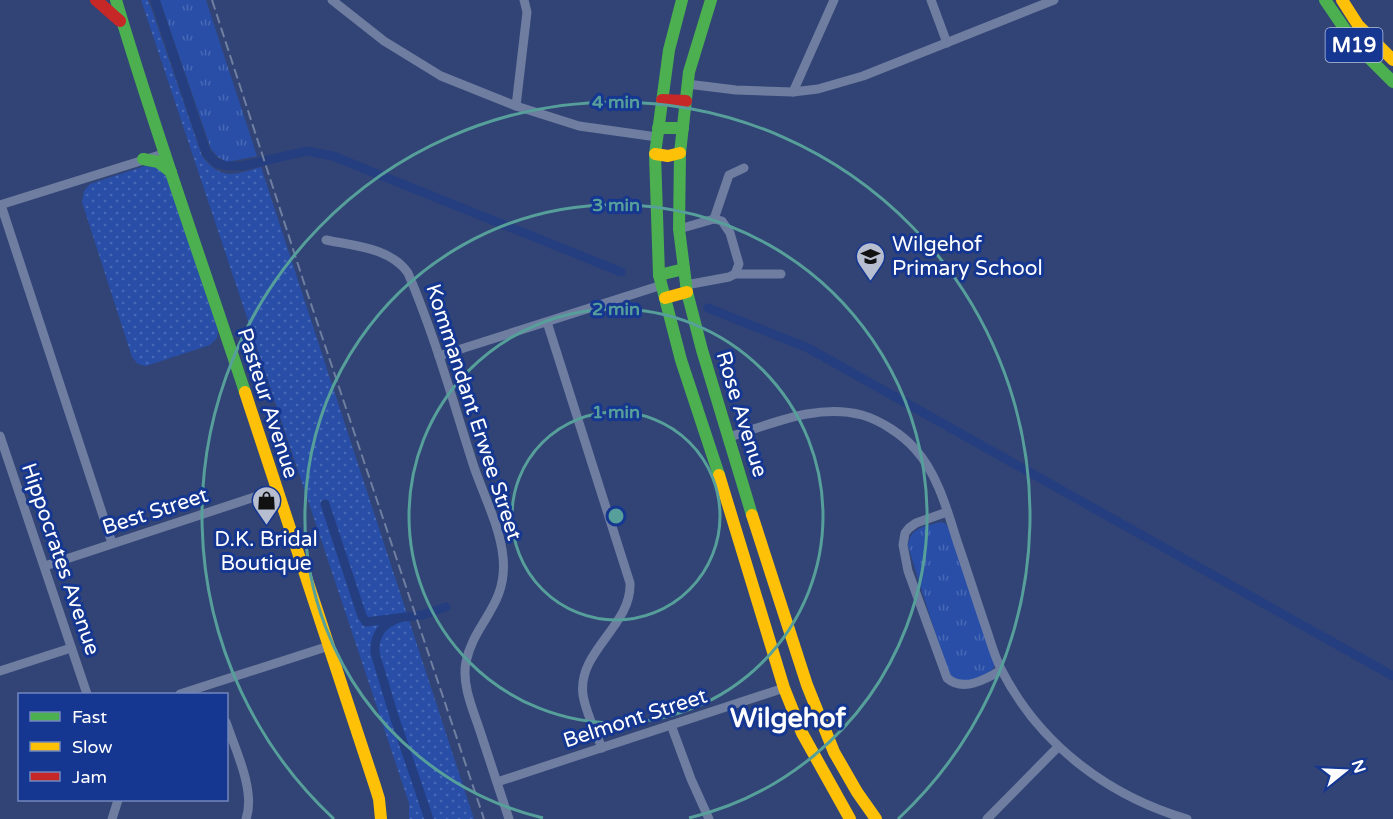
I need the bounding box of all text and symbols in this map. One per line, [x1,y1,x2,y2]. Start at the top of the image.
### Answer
road number: M19 [1326,28,1382,62]
text: 4 min [592,91,640,113]
text: 3 min [592,194,640,216]
place label: Wilgehof Primary School [892,232,1043,281]
school or university icon: Wilgehof Primary School [855,240,887,282]
street label: Kommandant Erwee Street [420,281,527,544]
text: 2 min [592,298,640,320]
street label: Pasteur Avenue [231,325,304,482]
street label: Rose Avenue [711,348,773,480]
text: 1 min [592,401,640,423]
street label: Hippocrates Avenue [16,460,105,659]
street label: Best Street [99,483,211,540]
shop icon: D.K. Bridal Boutique [250,484,282,526]
centre of rings [606,506,626,526]
place label: D.K. Bridal Boutique [214,527,318,576]
street label: Belmont Street [560,683,710,753]
legend [18,693,228,801]
district label: Wilgehof [730,702,847,735]
text: Fast [72,706,107,728]
text: Slow [72,736,113,758]
north arrow [1315,741,1375,801]
text: N [1347,757,1370,776]
text: Jam [72,766,107,788]

